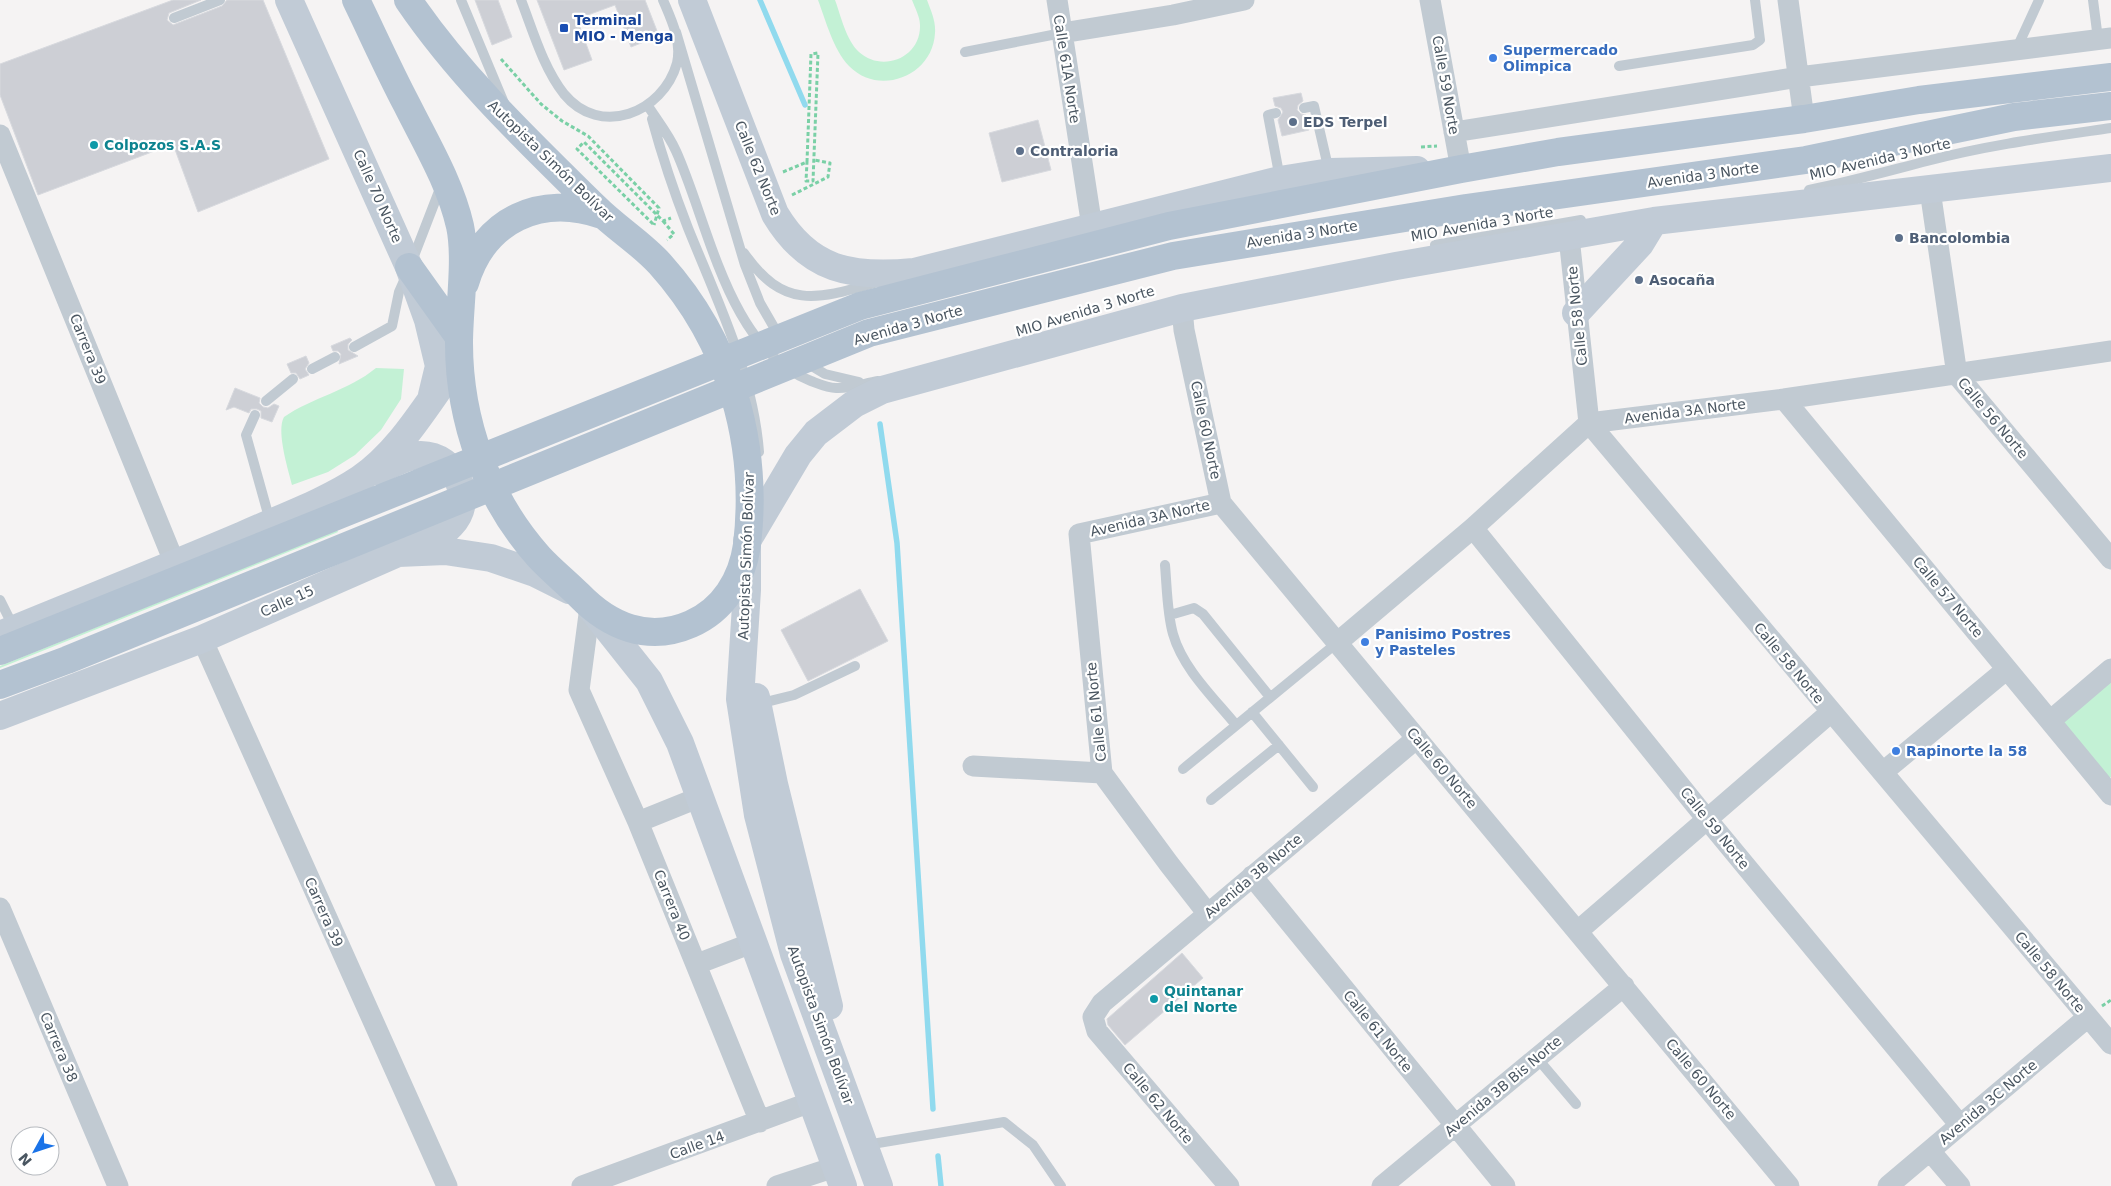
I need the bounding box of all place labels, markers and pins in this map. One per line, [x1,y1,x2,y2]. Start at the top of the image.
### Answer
place label: Terminal MIO - Menga [574,12,673,44]
marker: Terminal MIO - Menga [558,22,570,34]
place label: Supermercado Olimpica [1503,42,1618,74]
marker: Supermercado Olimpica [1487,52,1499,64]
place label: EDS Terpel [1303,114,1388,130]
marker: EDS Terpel [1287,116,1299,128]
place label: Colpozos S.A.S [104,137,221,153]
marker: Colpozos S.A.S [88,139,100,151]
place label: Contraloria [1030,143,1118,159]
marker: Contraloria [1014,145,1026,157]
place label: Bancolombia [1909,230,2010,246]
marker: Bancolombia [1893,232,1905,244]
place label: Asocaña [1649,272,1715,288]
marker: Asocaña [1633,274,1645,286]
place label: Panisimo Postres y Pasteles [1375,626,1511,658]
marker: Panisimo Postres y Pasteles [1359,636,1371,648]
place label: Rapinorte la 58 [1906,743,2027,759]
marker: Rapinorte la 58 [1890,745,1902,757]
place label: Quintanar del Norte [1164,983,1243,1015]
marker: Quintanar del Norte [1148,993,1160,1005]

